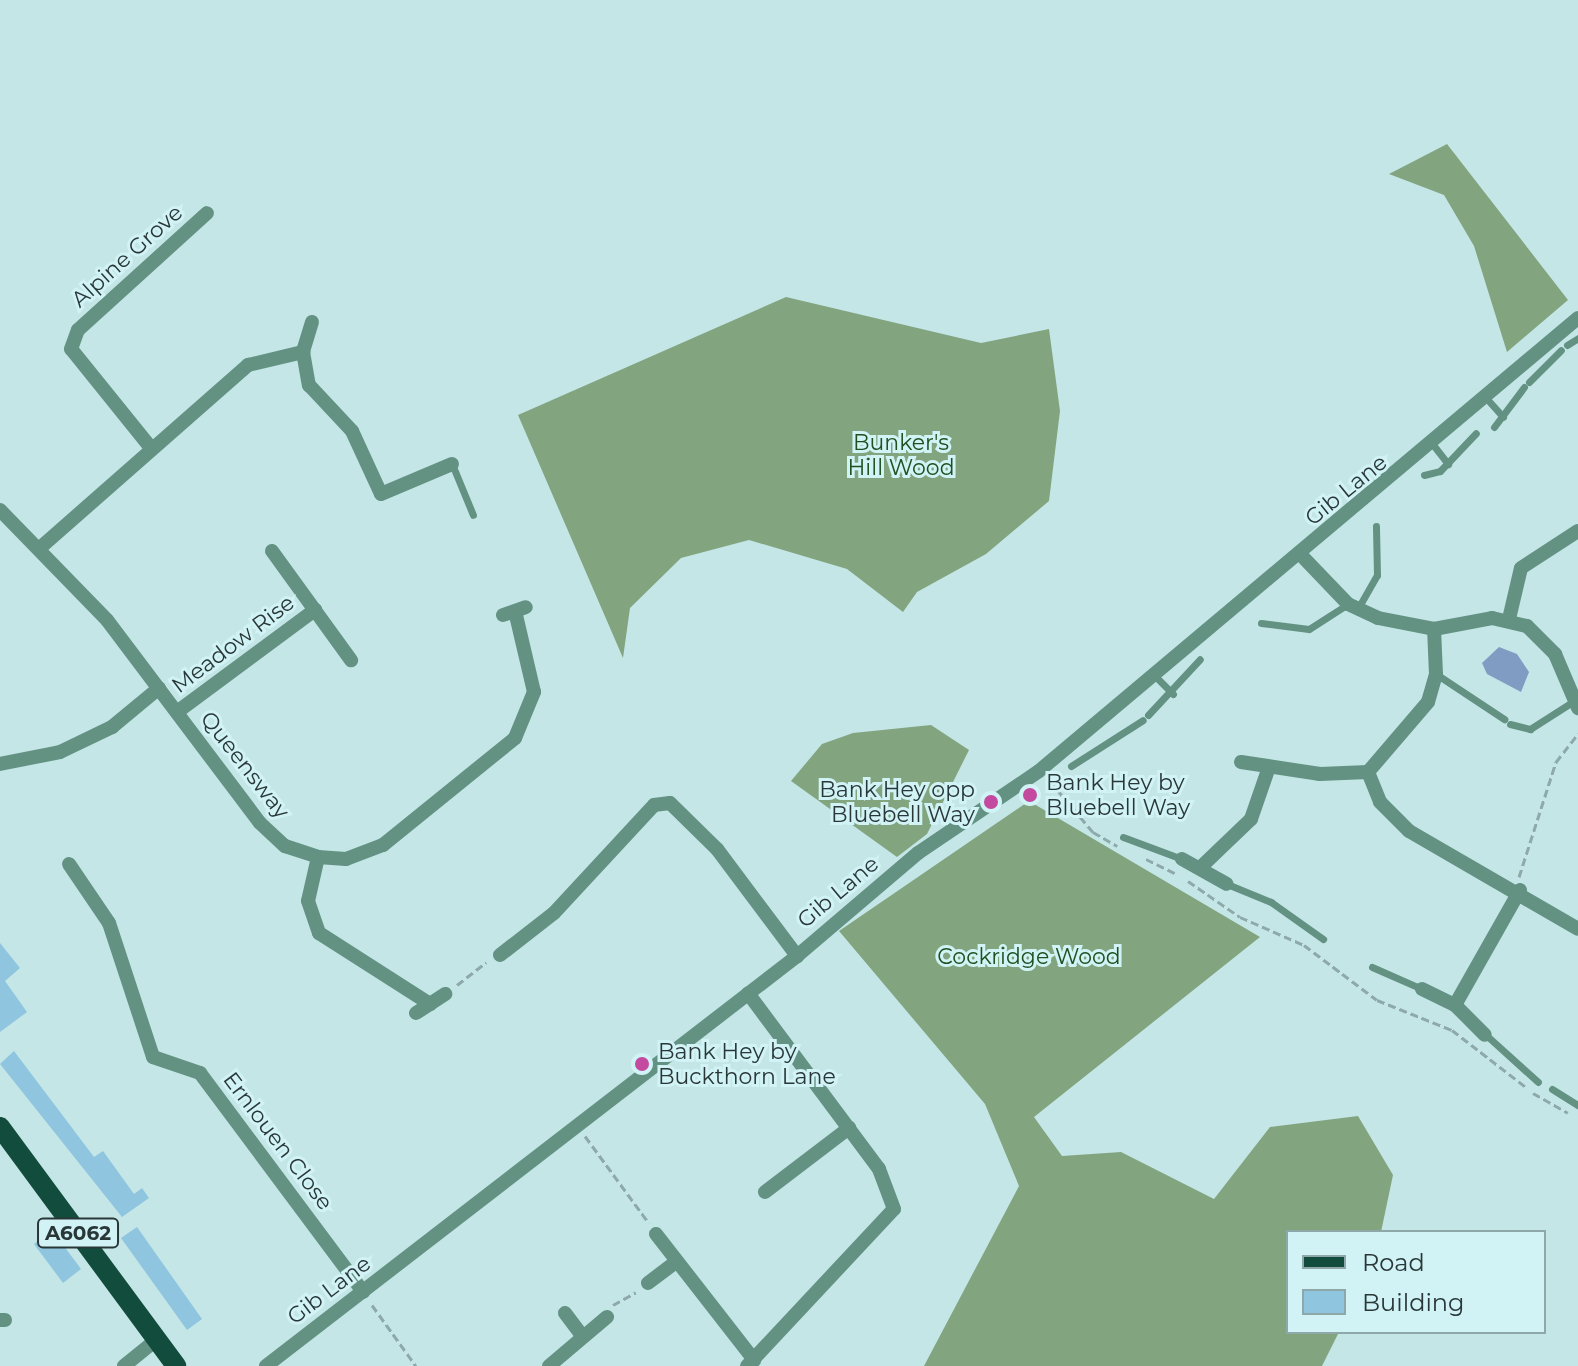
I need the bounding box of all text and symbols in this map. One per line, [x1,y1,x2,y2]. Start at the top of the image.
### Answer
street label: Alpine Grove [66,199,188,313]
park label: Bunker's Hill Wood [847,429,955,480]
street label: Gib Lane [1300,449,1392,531]
street label: Meadow Rise [167,589,299,699]
street label: Queensway [195,706,295,824]
place label: Bank Hey by Bluebell Way [1046,769,1190,820]
place label: Bank Hey opp Bluebell Way [819,776,975,828]
marker: Bank Hey by Bluebell Way [1021,786,1039,804]
marker: Bank Hey opp Bluebell Way [982,793,1000,811]
street label: Gib Lane [792,850,884,934]
park label: Cockridge Wood [937,944,1121,970]
place label: Bank Hey by Buckthorn Lane [658,1038,836,1090]
marker: Bank Hey by Buckthorn Lane [633,1055,651,1073]
street label: Ernlouen Close [218,1067,338,1215]
road number: A6062 [36,1217,120,1249]
legend [1286,1230,1546,1334]
text: Road [1362,1248,1425,1277]
street label: Gib Lane [282,1250,376,1330]
text: Building [1362,1288,1465,1317]

